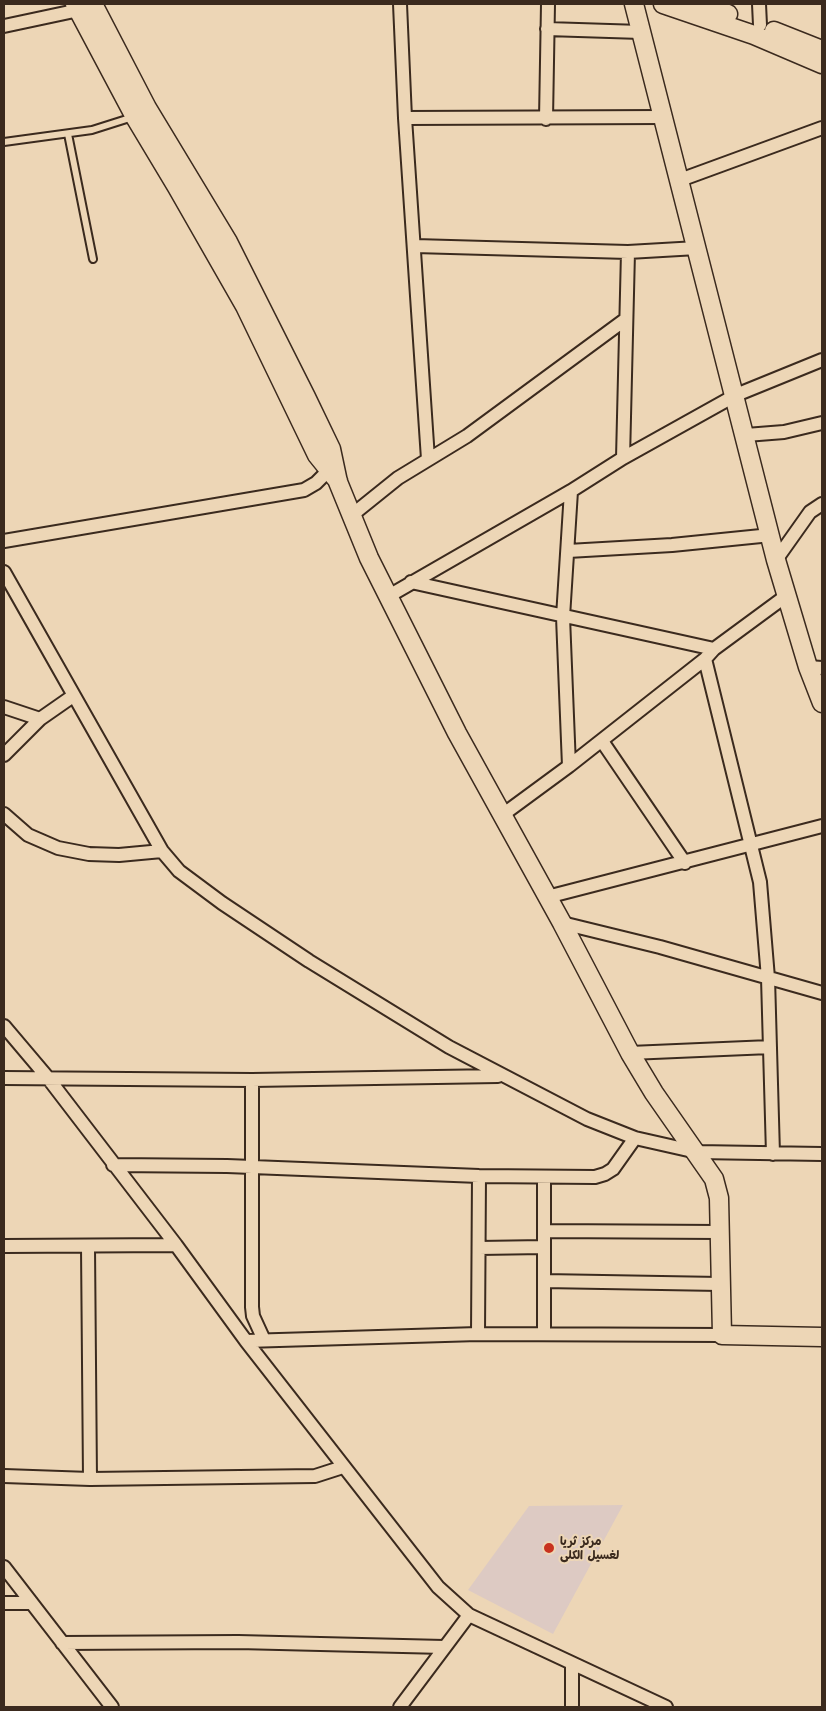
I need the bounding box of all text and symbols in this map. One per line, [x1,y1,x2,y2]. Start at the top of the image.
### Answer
place label: مركز ثريا لغسيل الكلى [560,1534,619,1562]
marker: مركز ثريا لغسيل الكلى [542,1541,556,1555]

